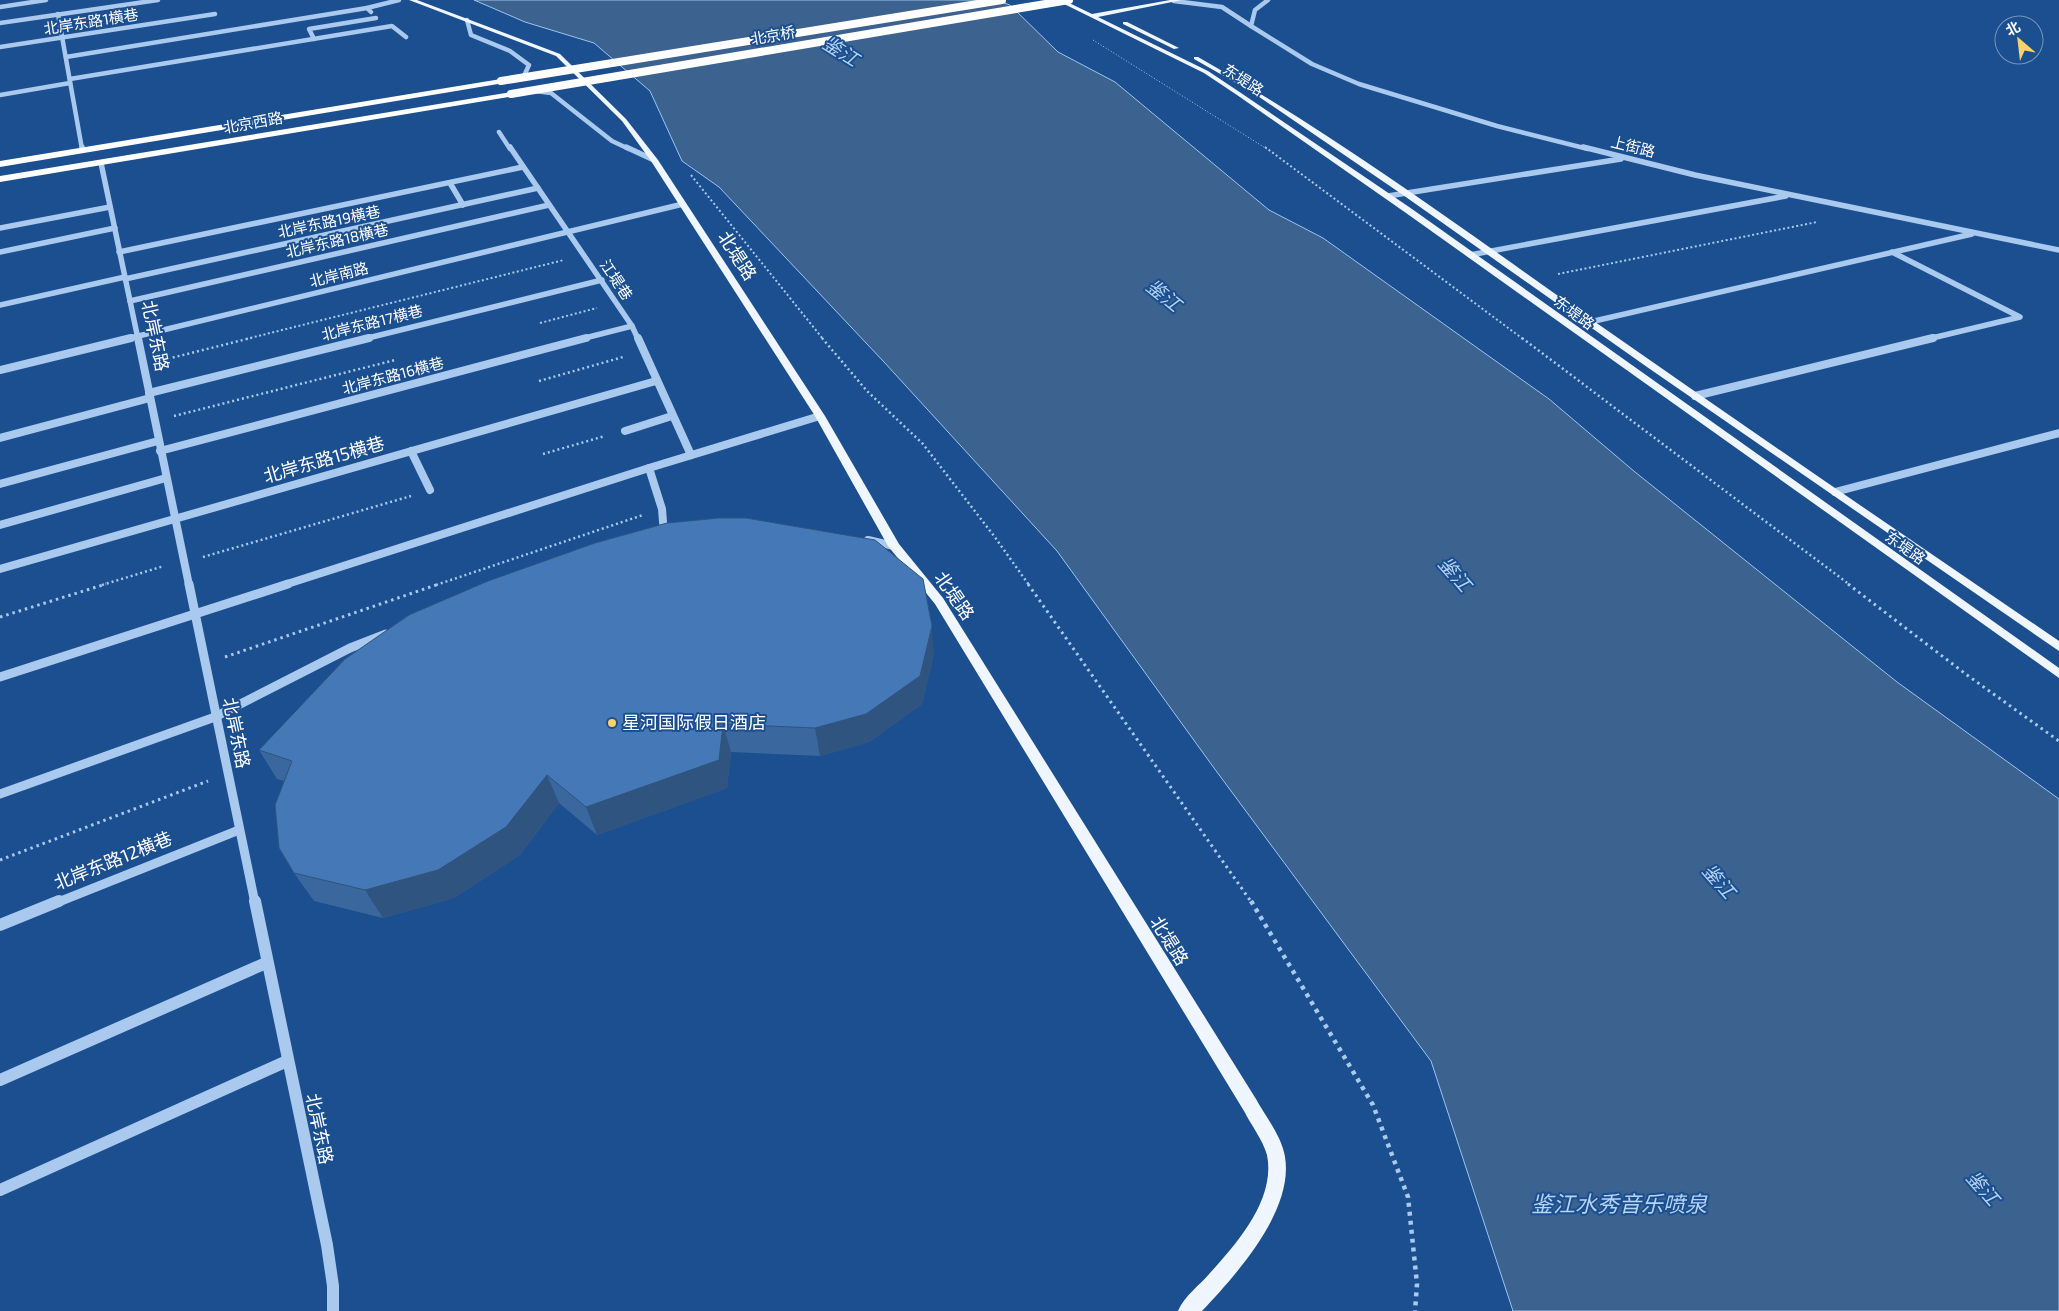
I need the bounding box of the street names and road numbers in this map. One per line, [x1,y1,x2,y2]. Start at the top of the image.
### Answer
street label: 北岸东路1横巷 [42,5,140,37]
street label: 北京桥 [749,22,797,48]
street label: 东堤路 [1220,59,1267,99]
street label: 北京西路 [222,108,284,136]
street label: 上街路 [1609,132,1657,160]
street label: 北岸东路19横巷 [276,201,382,241]
street label: 北岸东路18横巷 [284,219,390,261]
street label: 北堤路 [714,227,762,284]
street label: 江堤巷 [597,256,637,303]
street label: 北岸南路 [307,258,370,290]
street label: 东堤路 [1551,292,1598,333]
street label: 北岸东路 [138,298,174,373]
street label: 北岸东路17横巷 [319,301,424,343]
street label: 北岸东路16横巷 [340,353,446,397]
street label: 北岸东路15横巷 [261,431,387,487]
street label: 东堤路 [1882,527,1929,567]
street label: 北堤路 [930,567,979,624]
street label: 北岸东路 [219,695,255,770]
street label: 北岸东路12横巷 [50,826,175,894]
street label: 北堤路 [1146,912,1193,969]
street label: 北岸东路 [302,1091,338,1166]

